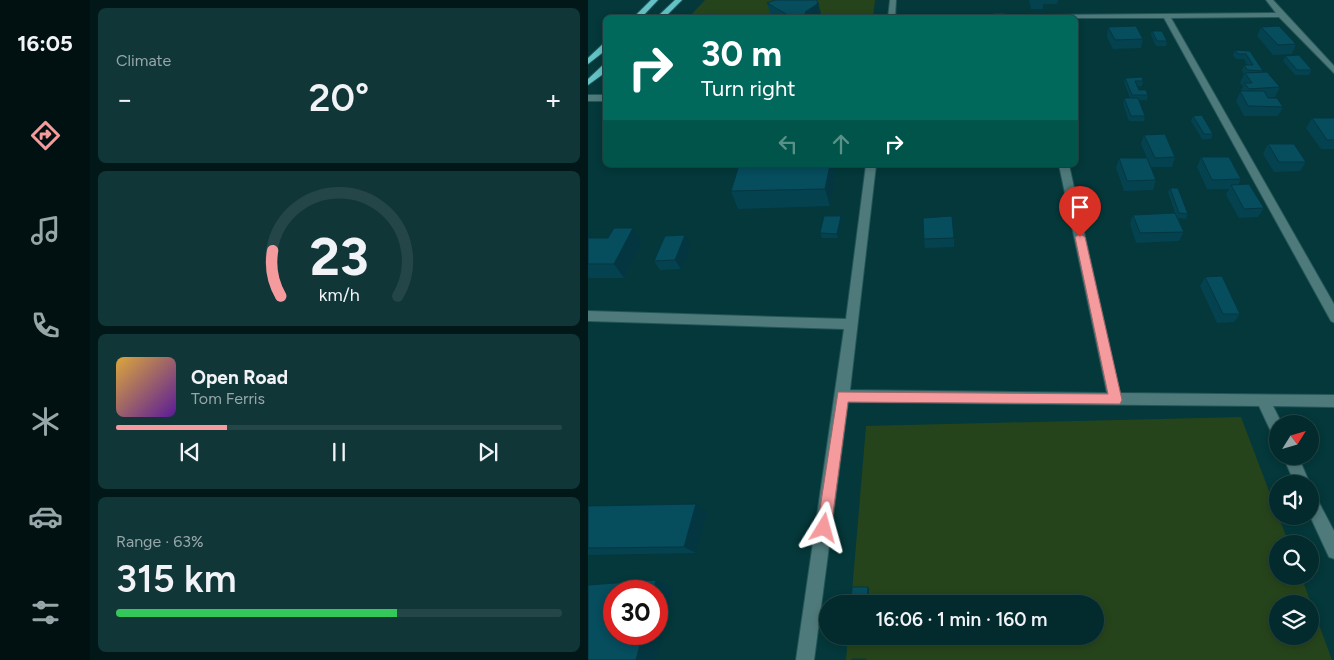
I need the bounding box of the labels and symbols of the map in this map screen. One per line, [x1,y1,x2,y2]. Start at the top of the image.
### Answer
pin [1059,186,1101,237]
north arrow [1269,415,1319,465]
position arrow [797,501,849,553]
speed limit sign: 30 [603,580,668,645]

